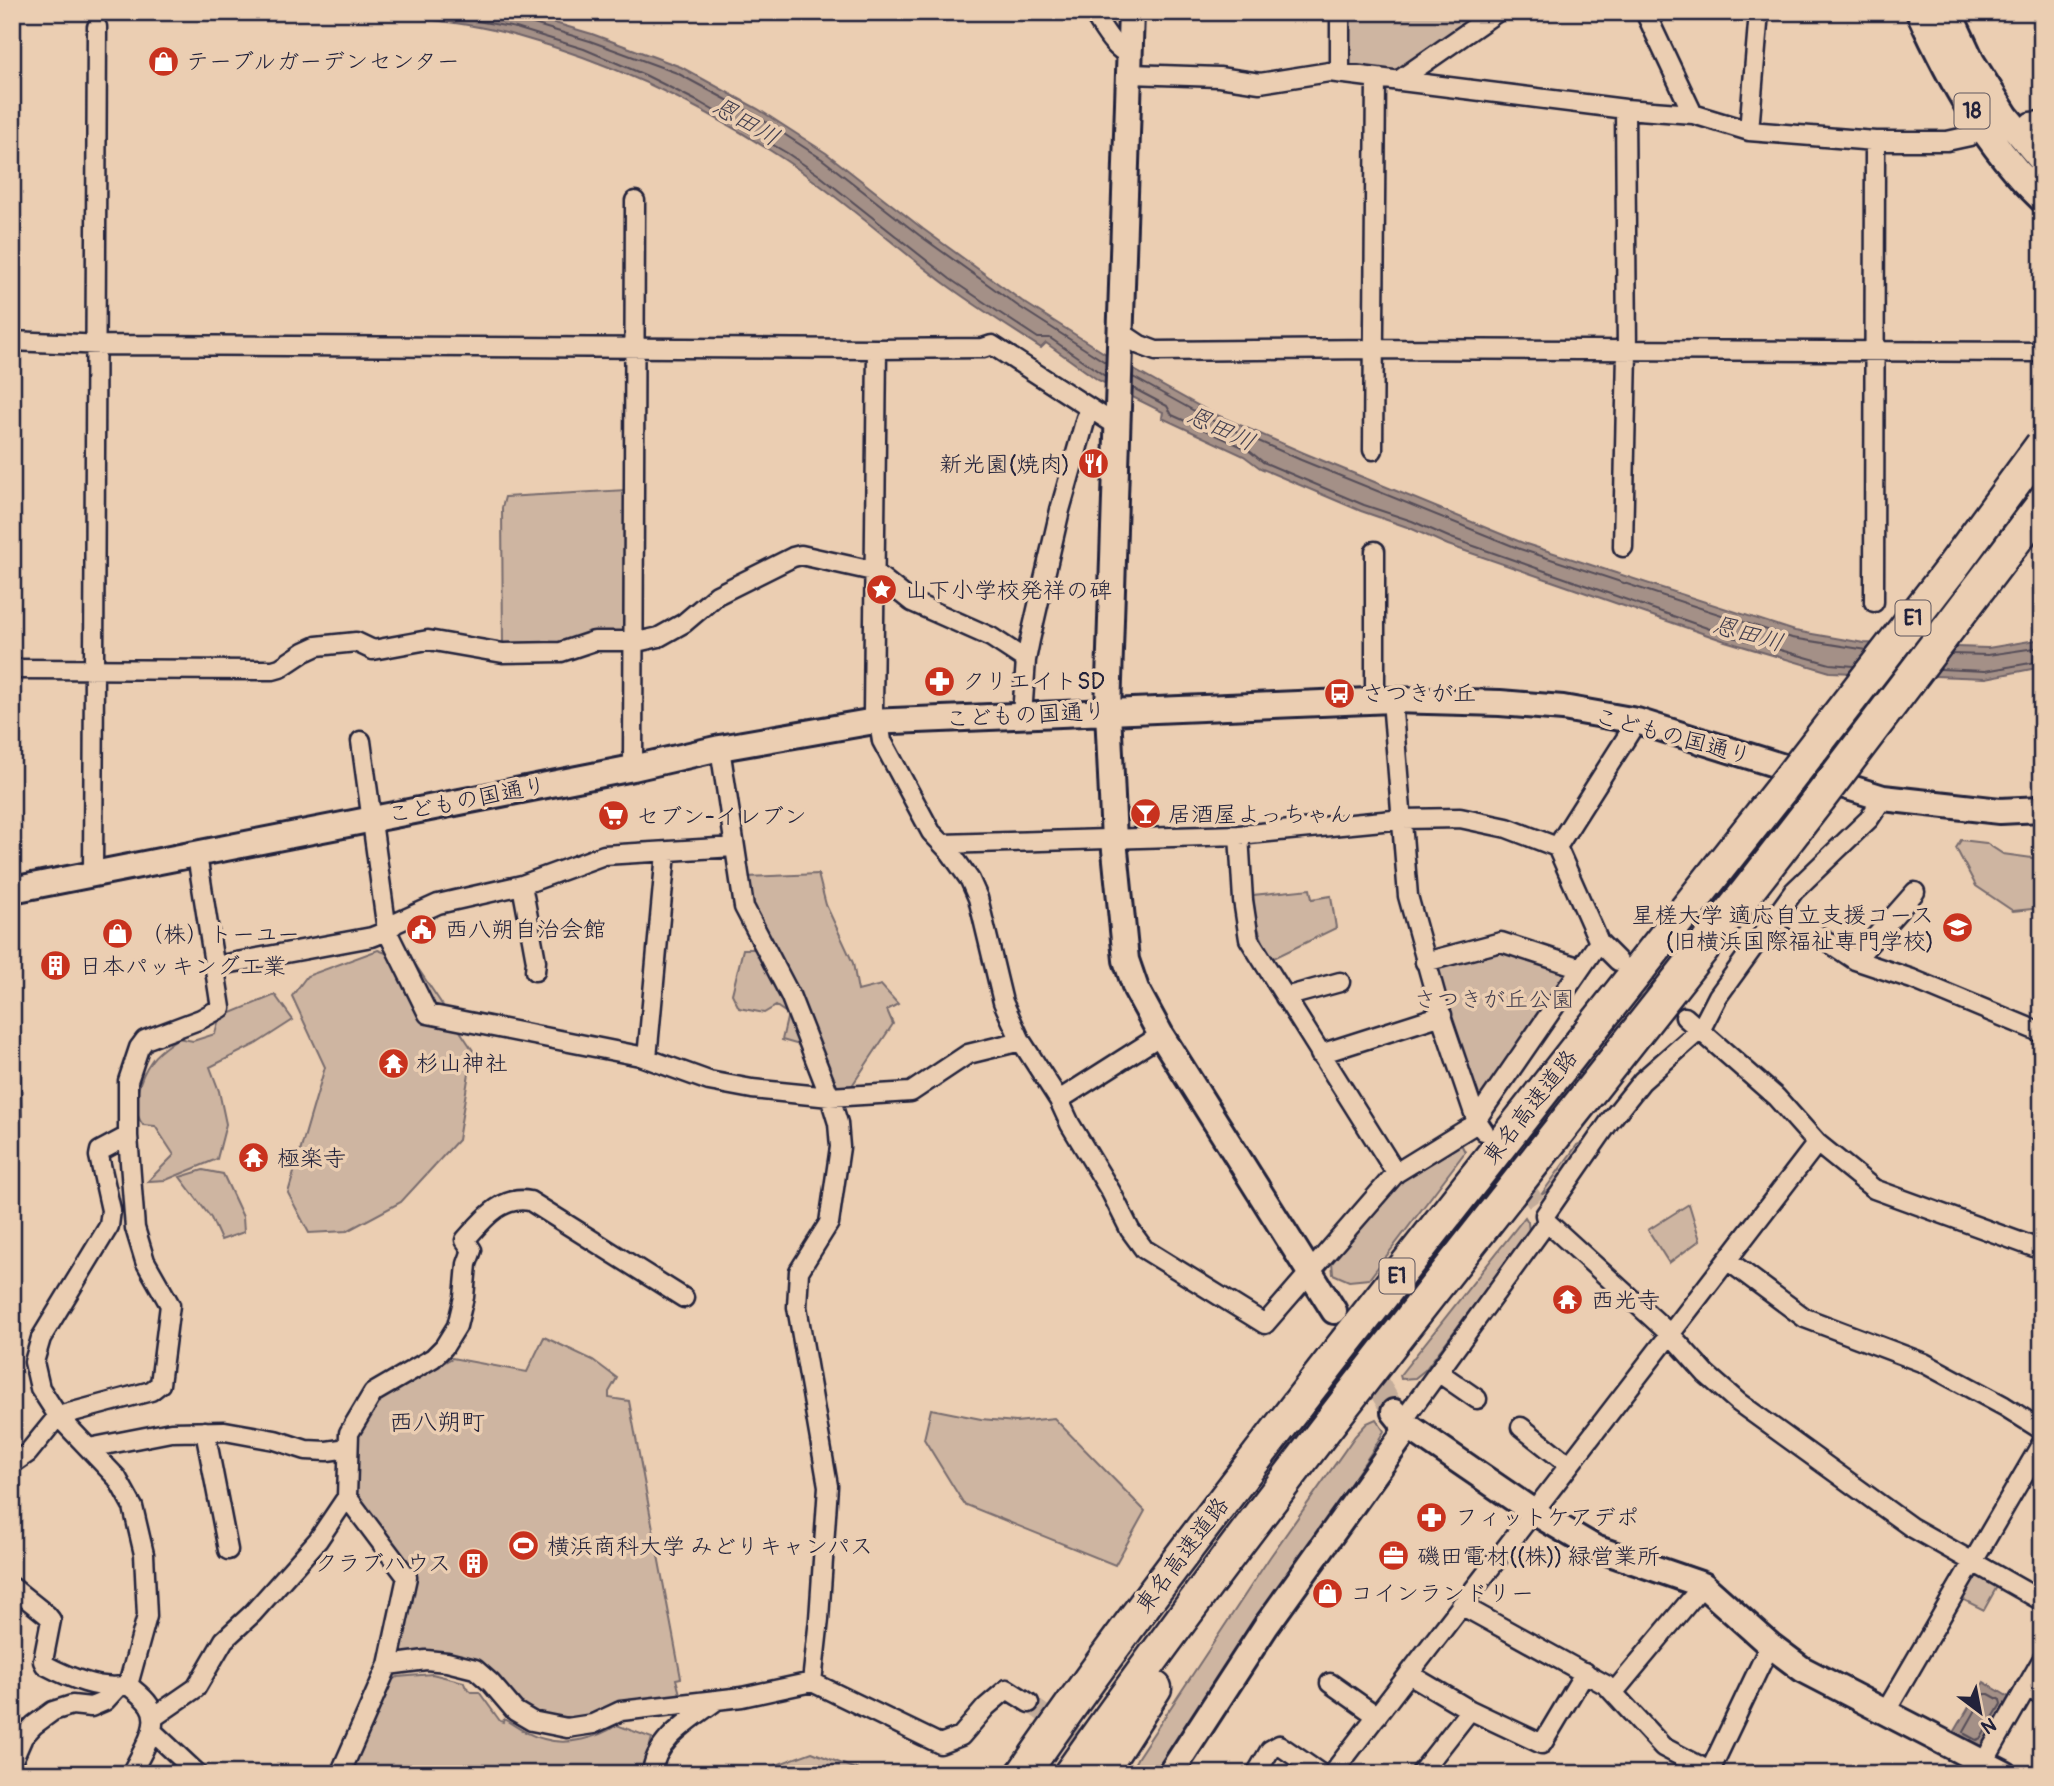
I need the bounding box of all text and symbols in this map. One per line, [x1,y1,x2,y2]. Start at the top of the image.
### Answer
shop icon: テーブルガーデンセンター [146,44,180,78]
place label: テーブルガーデンセンター [186,47,460,76]
water label: 恩田川 [708,91,784,153]
road number: 18 [1954,94,1990,128]
water label: 恩田川 [1182,401,1260,457]
restaurant icon: 新光園(焼肉) [1076,447,1110,481]
place label: 新光園(焼肉) [940,450,1070,479]
place icon: 山下小学校発祥の碑 [865,573,899,607]
place label: 山下小学校発祥の碑 [905,576,1112,605]
road number: E1 [1896,600,1930,636]
water label: 恩田川 [1709,610,1787,658]
pharmacy icon: クリエイトSD [922,664,956,698]
place label: クリエイトSD [962,667,1105,696]
bus stop icon: さつきが丘 [1322,676,1356,710]
place label: さつきが丘 [1362,679,1477,708]
street label: こどもの国通り [945,696,1107,734]
street label: こどもの国通り [1591,701,1755,771]
street label: こどもの国通り [385,770,549,830]
bar icon: 居酒屋よっちゃん [1128,797,1162,831]
supermarket icon: セブン-イレブン [596,799,630,833]
place label: 居酒屋よっちゃん [1168,800,1352,829]
place label: セブン-イレブン [636,802,807,831]
place label: 星槎大学 適応自立支援コース (旧横浜国際福祉専門学校) [1631,901,1934,956]
school or university icon: 星槎大学 適応自立支援コース (旧横浜国際福祉専門学校) [1940,911,1974,945]
public building icon: 西八朔自治会館 [405,912,439,946]
place label: 西八朔自治会館 [445,915,606,944]
shop icon: （株）トーユー [100,917,134,951]
place label: （株）トーユー [140,920,300,949]
building icon: 日本パッキング工業 [39,949,73,983]
place label: 日本パッキング工業 [79,952,286,981]
park label: さつきが丘公園 [1414,985,1574,1014]
street label: 東名高速道路 [1476,1044,1584,1170]
temple icon: 杉山神社 [376,1046,410,1080]
place label: 杉山神社 [416,1049,508,1078]
temple icon: 極楽寺 [237,1141,271,1175]
place label: 極楽寺 [277,1144,346,1173]
road number: E1 [1380,1258,1414,1294]
temple icon: 西光寺 [1551,1283,1585,1317]
place label: 西光寺 [1591,1286,1660,1315]
district label: 西八朔町 [389,1408,485,1437]
street label: 東名高速道路 [1129,1491,1235,1619]
pharmacy icon: フィットケアデポ [1415,1500,1449,1534]
place label: フィットケアデポ [1455,1503,1639,1532]
sports icon: 横浜商科大学 みどりキャンパス [507,1529,541,1563]
place label: 横浜商科大学 みどりキャンパス [547,1532,873,1561]
office icon: 磯田電材((株)) 緑営業所 [1377,1539,1411,1573]
place label: 磯田電材((株)) 緑営業所 [1417,1542,1660,1571]
building icon: クラブハウス [457,1546,491,1580]
place label: クラブハウス [314,1549,451,1578]
shop icon: コインランドリー [1310,1576,1344,1610]
place label: コインランドリー [1350,1579,1534,1608]
north arrow [1946,1678,2016,1748]
text: N [1977,1712,2000,1739]

